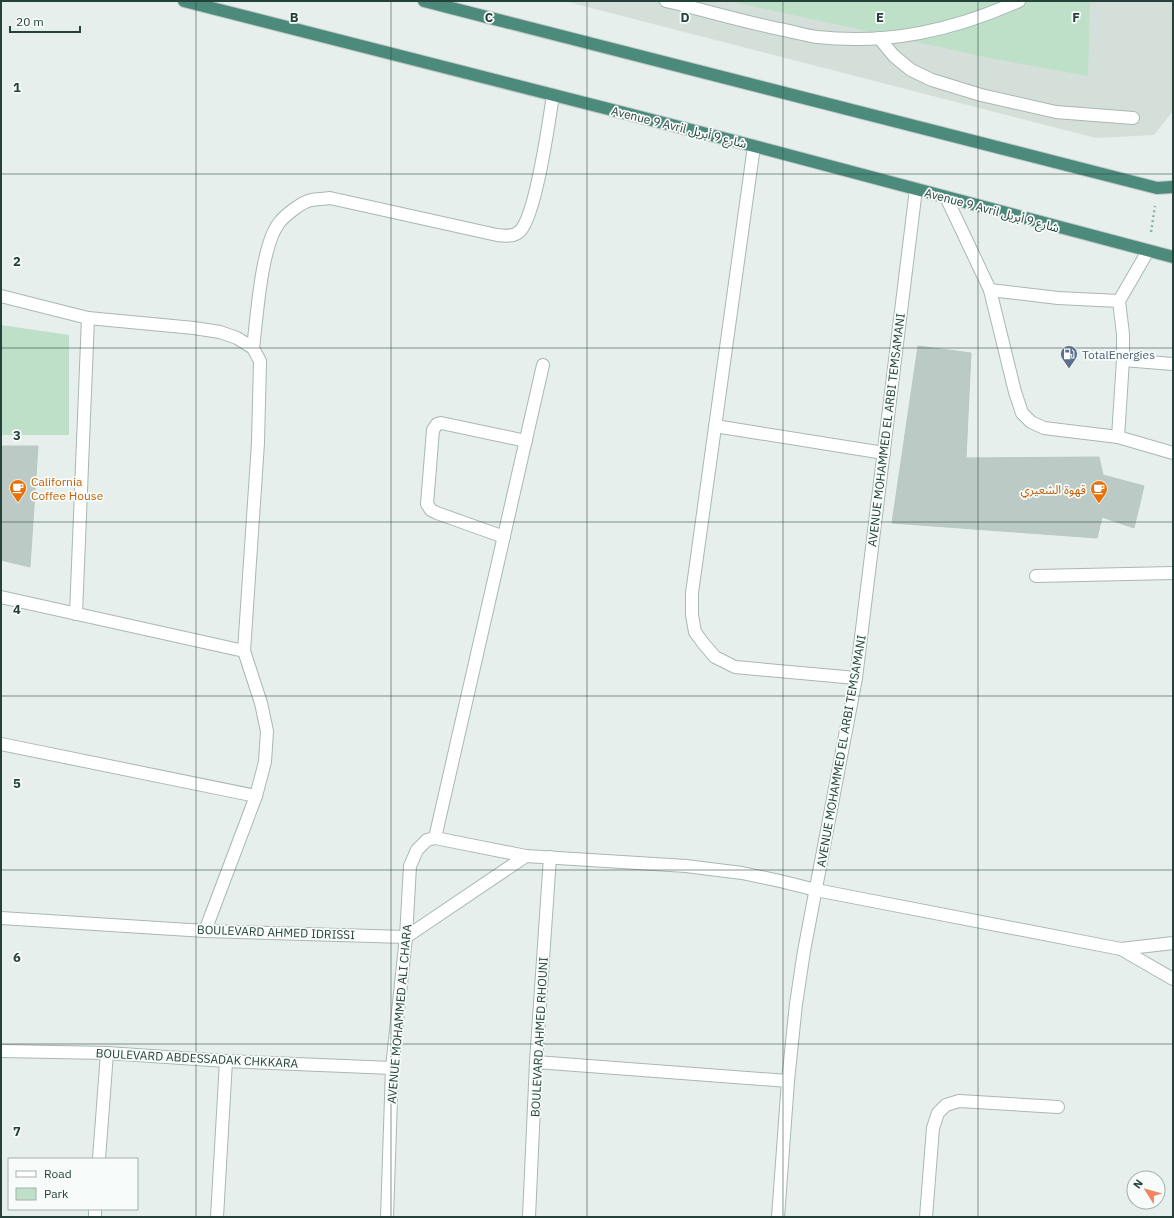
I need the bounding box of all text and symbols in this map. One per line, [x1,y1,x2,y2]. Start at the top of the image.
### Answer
scale bar [10,8,80,34]
text: B [290,9,299,26]
text: C [485,9,494,26]
text: D [680,9,690,26]
text: E [876,9,884,26]
text: F [1072,9,1080,26]
text: 20 m [16,14,44,29]
text: 1 [13,79,21,96]
street label: Avenue 9 Avril شارع 9 أبريل [609,103,748,153]
street label: Avenue 9 Avril شارع 9 أبريل [922,185,1061,237]
text: 2 [13,253,21,270]
street label: AVENUE MOHAMMED EL ARBI TEMSAMANI [864,312,908,548]
fuel station icon: TotalEnergies [1059,344,1079,369]
place label: TotalEnergies [1082,347,1155,362]
text: 3 [13,427,21,444]
place label: California Coffee House [31,474,104,503]
cafe icon: California Coffee House [8,478,28,503]
cafe icon: قهوة الشعيري [1089,479,1109,504]
place label: قهوة الشعيري [1020,482,1086,499]
text: 4 [13,601,21,618]
street label: AVENUE MOHAMMED EL ARBI TEMSAMANI [813,634,869,868]
text: 5 [13,775,21,792]
street label: BOULEVARD AHMED IDRISSI [197,922,356,942]
street label: AVENUE MOHAMMED ALI CHARA [384,923,414,1104]
text: 6 [13,949,21,966]
street label: BOULEVARD AHMED RHOUNI [527,956,551,1117]
street label: BOULEVARD ABDESSADAK CHKKARA [95,1045,299,1071]
text: 7 [13,1123,21,1140]
legend [8,1158,138,1210]
text: Road [44,1166,72,1181]
north arrow [1126,1170,1166,1210]
text: N [1130,1177,1146,1191]
text: Park [44,1186,69,1201]

